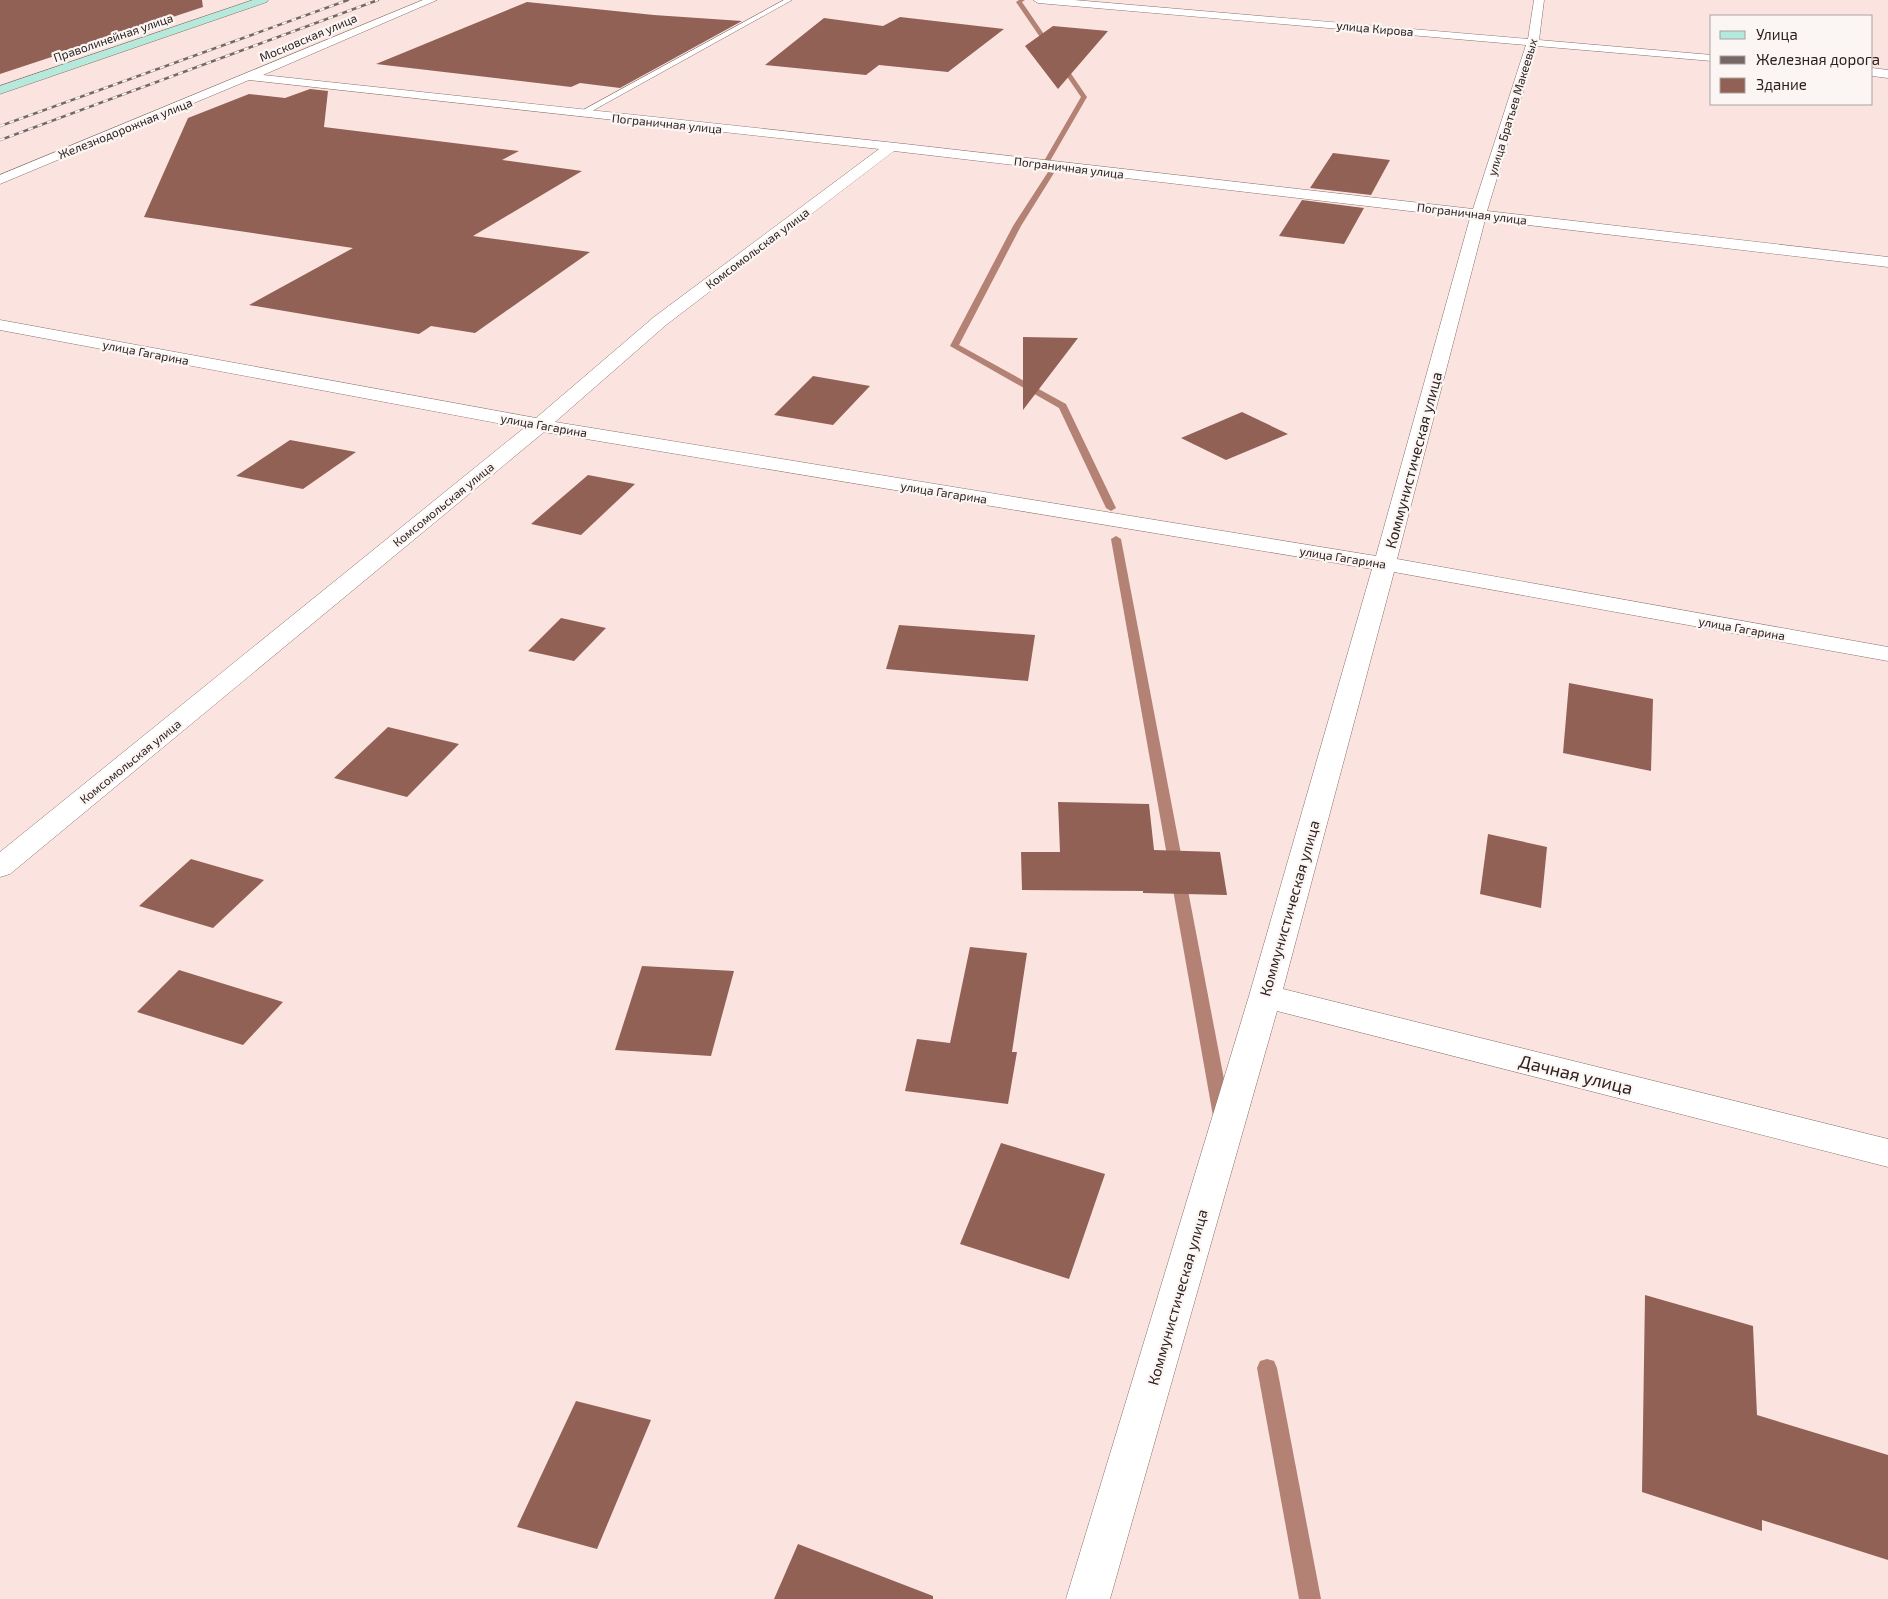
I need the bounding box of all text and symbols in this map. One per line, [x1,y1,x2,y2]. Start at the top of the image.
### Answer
street label: Праволинейная улица [51,10,175,65]
street label: Московская улица [257,10,359,65]
legend [1710,15,1873,105]
street label: улица Кирова [1336,18,1414,39]
text: Улица [1756,25,1798,43]
street label: улица Братьев Макеевых [1484,36,1541,178]
text: Железная дорога [1756,50,1880,68]
text: Здание [1756,75,1807,93]
street label: Железнодорожная улица [56,95,195,162]
street label: Пограничная улица [611,110,723,137]
street label: Пограничная улица [1013,153,1125,182]
street label: Пограничная улица [1416,199,1528,228]
street label: Комсомольская улица [703,205,812,292]
street label: улица Гагарина [102,337,190,368]
street label: Коммунистическая улица [1381,370,1446,551]
street label: улица Гагарина [500,411,588,440]
street label: Комсомольская улица [390,459,497,550]
street label: улица Гагарина [900,478,988,507]
street label: улица Гагарина [1299,543,1387,572]
street label: улица Гагарина [1698,614,1786,643]
street label: Комсомольская улица [77,716,184,807]
street label: Коммунистическая улица [1255,818,1324,998]
street label: Дачная улица [1517,1049,1635,1099]
street label: Коммунистическая улица [1143,1207,1212,1387]

